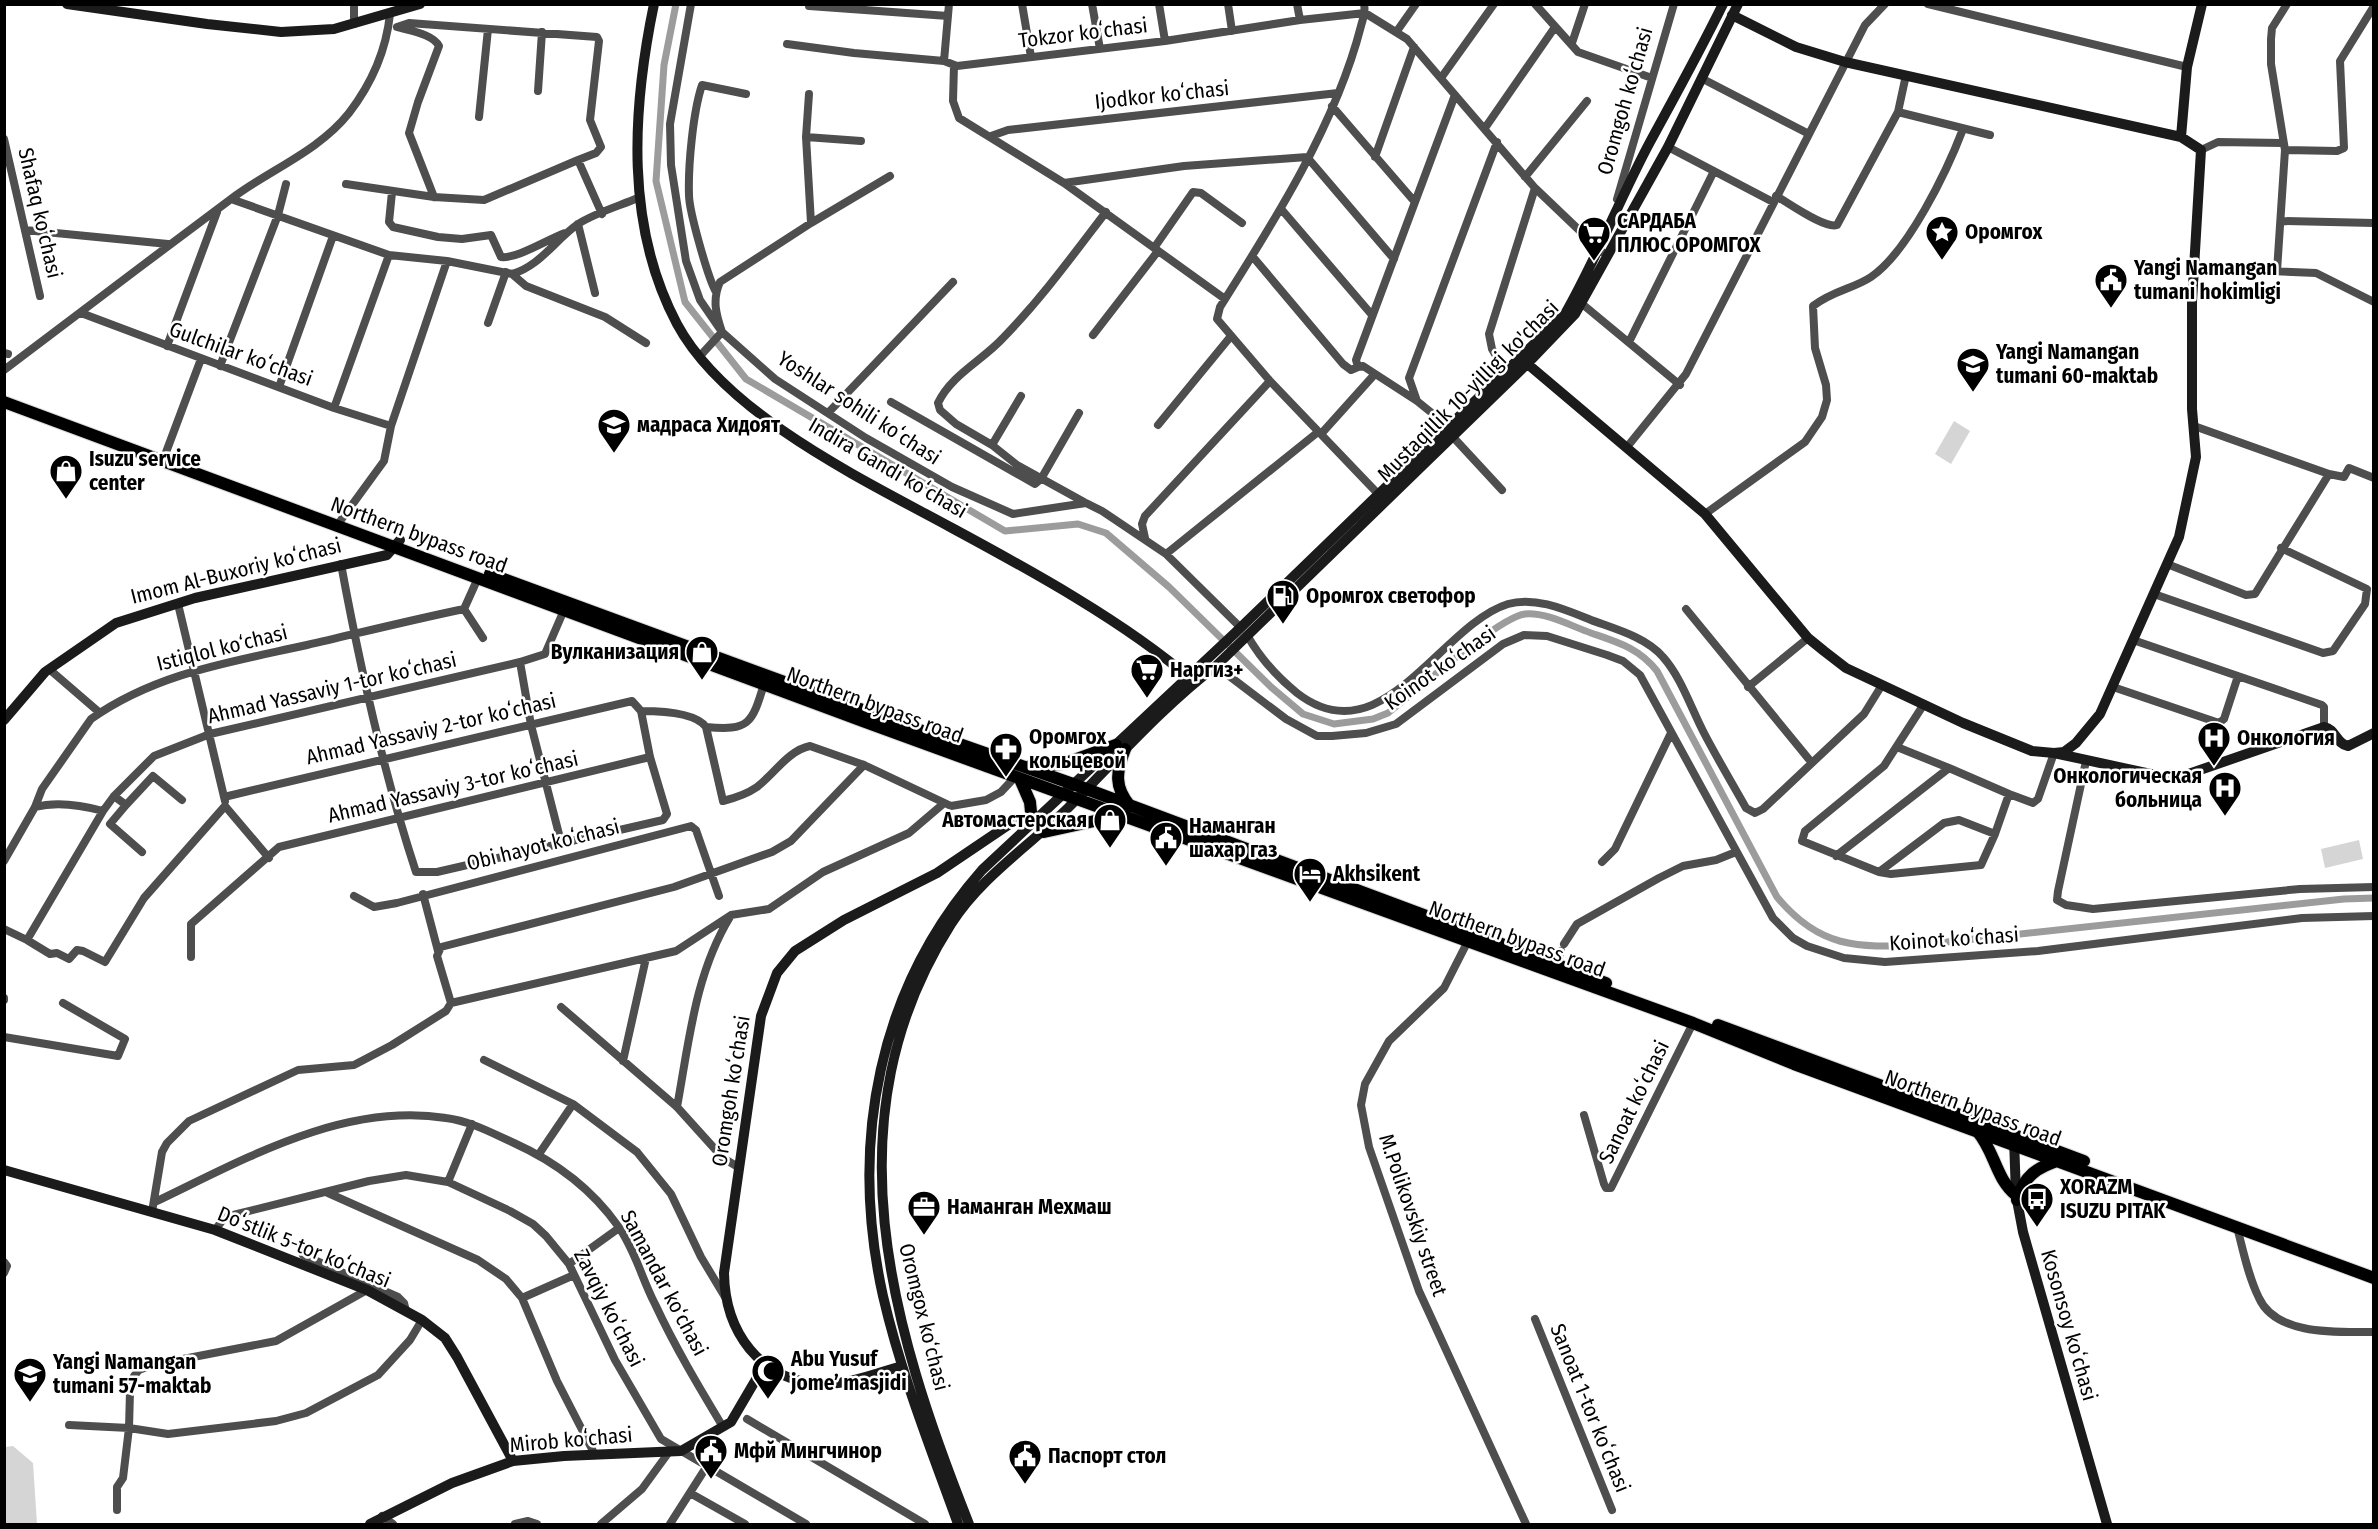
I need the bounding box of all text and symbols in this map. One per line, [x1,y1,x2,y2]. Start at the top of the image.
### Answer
street label: Tokzor koʻchasi [1017,12,1149,54]
street label: Oromgoh koʻchasi [1591,24,1659,178]
street label: Ijodkor koʻchasi [1094,75,1230,115]
street label: Shafaq koʻchasi [12,145,68,281]
place label: САРДАБА ПЛЮС ОРОМГОХ [1617,208,1762,258]
place icon: Оромгох [1924,214,1960,261]
supermarket icon: САРДАБА ПЛЮС ОРОМГОХ [1576,215,1612,262]
place label: Оромгох [1965,219,2043,245]
place label: Yangi Namangan tumani hokimligi [2133,255,2281,305]
public building icon: Yangi Namangan tumani hokimligi [2093,262,2129,309]
street label: Mustaqillik 10-yilligi ko'chasi [1372,295,1564,487]
street label: Gulchilar koʻchasi [166,316,316,392]
place label: Yangi Namangan tumani 60-maktab [1995,339,2158,389]
street label: Yoshlar sohili koʻchasi [772,346,946,470]
school or university icon: Yangi Namangan tumani 60-maktab [1955,346,1991,393]
school or university icon: мадраса Хидоят [596,407,632,454]
place label: мадраса Хидоят [637,412,781,438]
street label: Indira Gandi koʻchasi [804,412,972,524]
place label: Isuzu service center [89,446,201,496]
shop icon: Isuzu service center [48,453,84,500]
street label: Northern bypass road [327,491,511,579]
street label: Imom Al-Buxoriy koʻchasi [128,532,344,610]
fuel station icon: Оромгох светофор [1265,578,1301,625]
place label: Оромгох светофор [1306,583,1476,609]
street label: Istiqlol ko‘chasi [154,619,290,677]
street label: Koinot koʻchasi [1379,620,1501,716]
shop icon: Вулканизация [684,634,720,681]
place label: Вулканизация [551,639,679,665]
street label: Ahmad Yassaviy 1-tor koʻchasi [205,647,459,729]
supermarket icon: Наргиз+ [1129,652,1165,699]
place label: Наргиз+ [1170,657,1243,683]
street label: Northern bypass road [783,661,967,749]
street label: Ahmad Yassaviy 2-tor koʻchasi [303,688,559,770]
hospital icon: Онкология [2196,720,2232,767]
place label: Оромгох кольцевой [1029,724,1126,774]
place label: Онкология [2237,725,2335,751]
pharmacy icon: Оромгох кольцевой [988,731,1024,778]
street label: Ahmad Yassaviy 3-tor koʻchasi [325,746,581,828]
place label: Онкологическая больница [2053,763,2202,813]
hospital icon: Онкологическая больница [2207,770,2243,817]
shop icon: Автомастерская [1092,802,1128,849]
place label: Автомастерская [941,807,1087,833]
street label: Obi hayot koʻchasi [464,813,622,877]
place label: Наманган шахар газ [1189,813,1277,863]
public building icon: Наманган шахар газ [1148,820,1184,867]
hotel icon: Akhsikent [1292,856,1328,903]
place label: Akhsikent [1332,861,1421,887]
street label: Northern bypass road [1425,895,1609,983]
street label: Koinot koʻchasi [1888,921,2020,957]
street label: Oromgoh koʻchasi [706,1014,756,1168]
street label: Sanoat koʻchasi [1593,1036,1675,1168]
street label: Northern bypass road [1881,1064,2065,1152]
street label: M.Polikovskiy street [1373,1130,1453,1300]
place label: XORAZM ISUZU PITAK [2059,1174,2166,1224]
bus stop icon: XORAZM ISUZU PITAK [2019,1181,2055,1228]
office icon: Наманган Мехмаш [906,1189,942,1236]
place label: Наманган Мехмаш [947,1194,1112,1220]
street label: Doʻstlik 5-tor koʻchasi [214,1200,394,1294]
street label: Samandar ko‘chasi [615,1206,713,1360]
street label: Oromgox ko‘chasi [893,1241,955,1393]
street label: Zavqiy koʻchasi [568,1245,650,1371]
street label: Kosonsoy koʻchasi [2035,1246,2103,1404]
street label: Sanoat 1-tor koʻchasi [1544,1320,1636,1496]
place label: Abu Yusuf jome’ masjidi [790,1346,907,1396]
place label: Yangi Namangan tumani 57-maktab [52,1349,211,1399]
mosque icon: Abu Yusuf jome’ masjidi [750,1353,786,1400]
school or university icon: Yangi Namangan tumani 57-maktab [12,1356,48,1403]
street label: Mirob koʻchasi [509,1422,633,1458]
public building icon: Мфй Мингчинор [693,1433,729,1480]
place label: Мфй Мингчинор [734,1438,882,1464]
public building icon: Паспорт стол [1007,1438,1043,1485]
place label: Паспорт стол [1048,1443,1166,1469]

